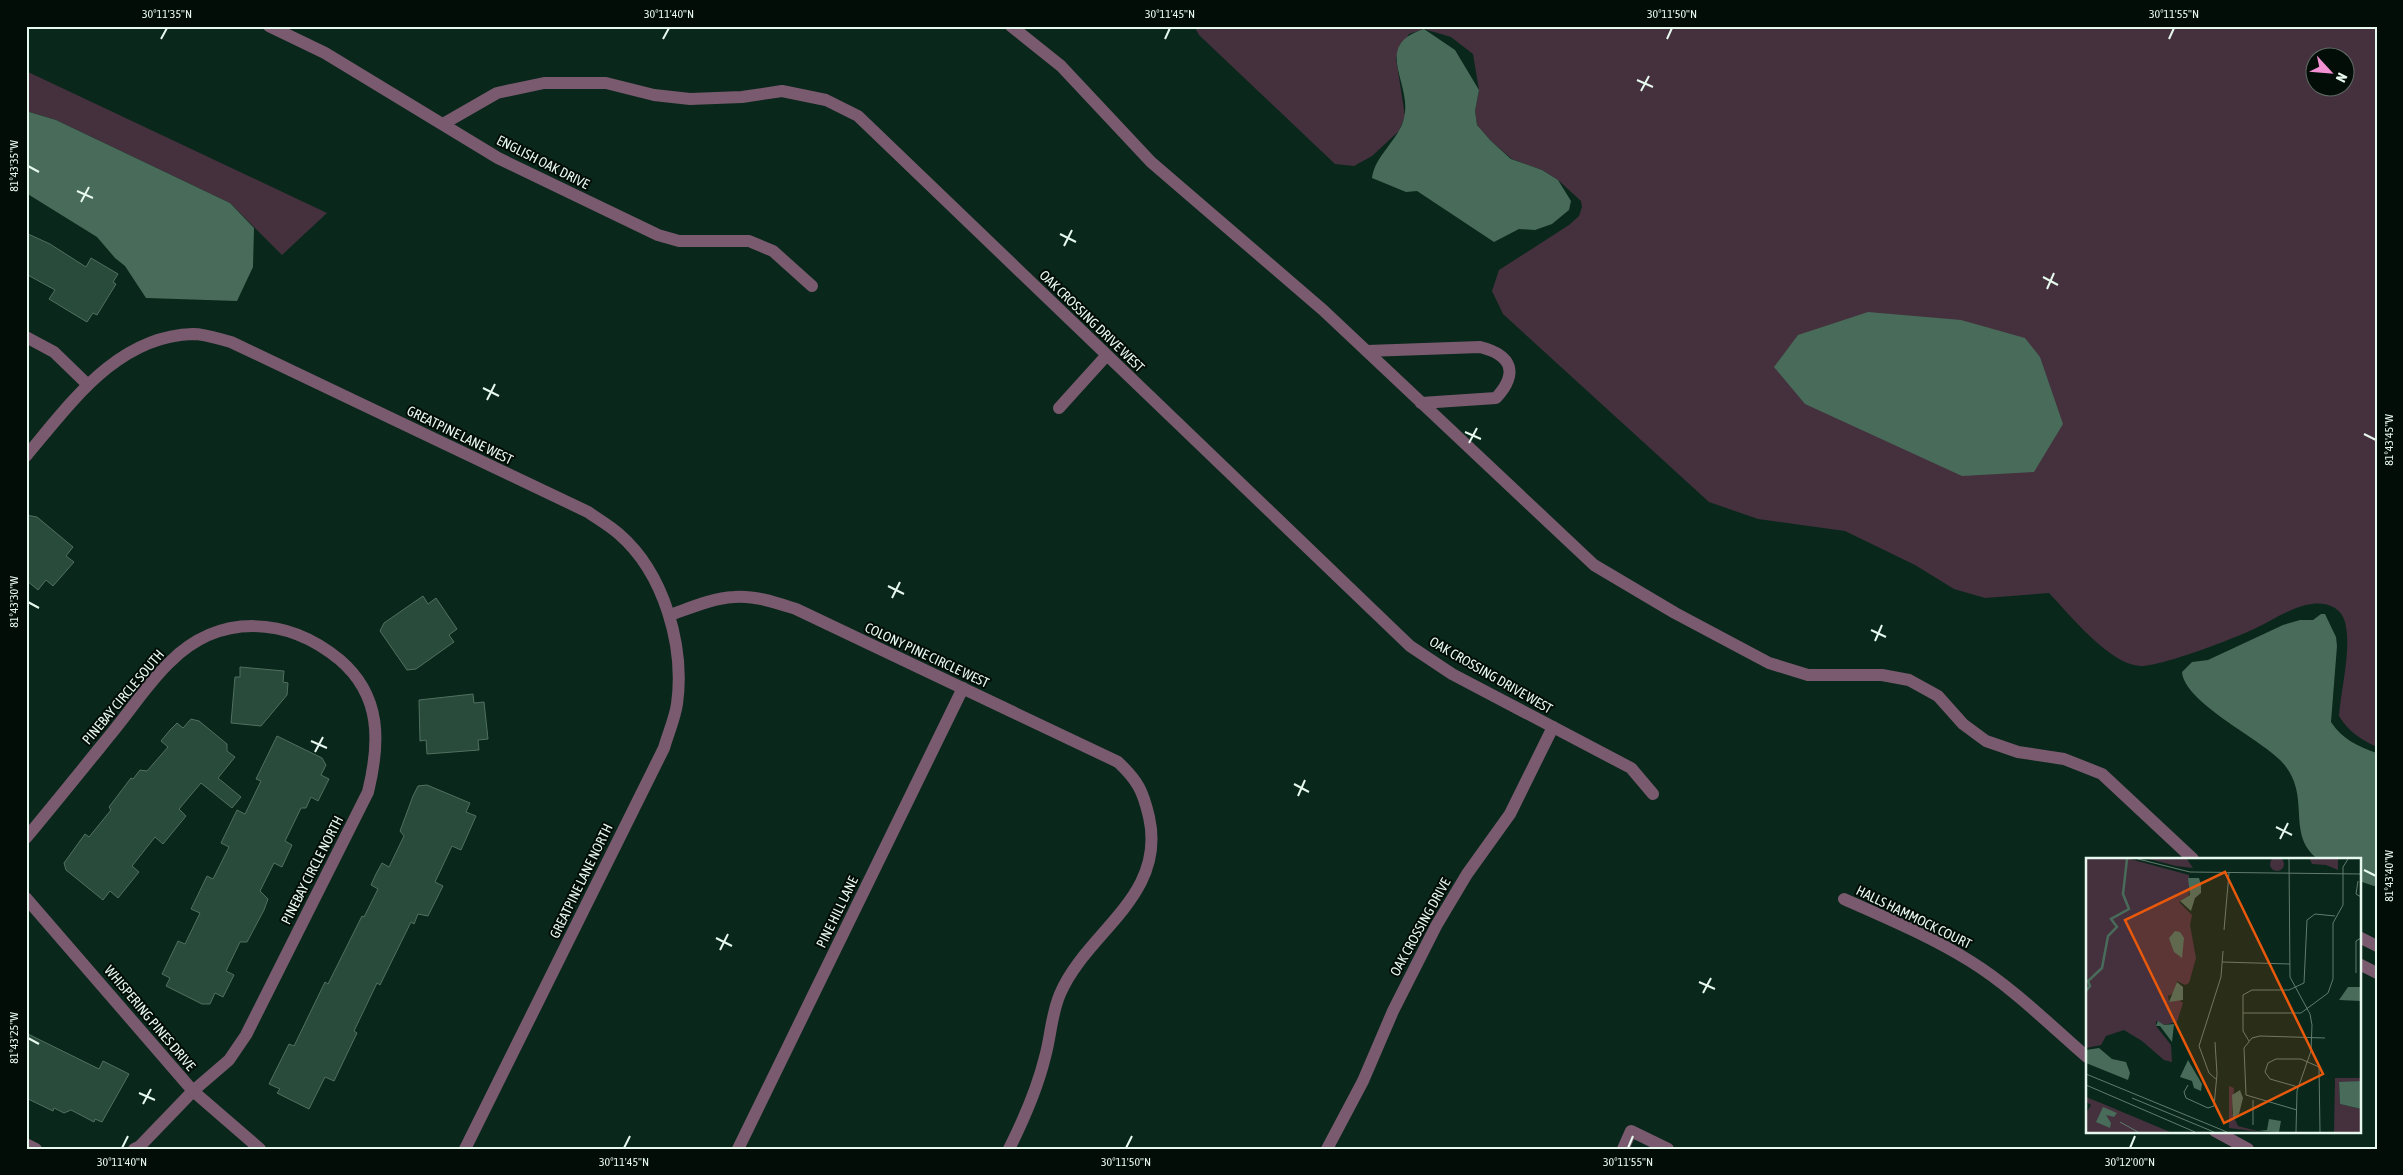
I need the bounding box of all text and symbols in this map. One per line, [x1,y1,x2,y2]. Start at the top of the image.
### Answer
text: 30°11'35"N [142,7,192,21]
text: 30°11'40"N [644,7,694,21]
text: 30°11'45"N [1145,7,1195,21]
text: 30°11'50"N [1647,7,1697,21]
text: 30°11'55"N [2149,7,2199,21]
north arrow [2306,48,2356,98]
text: N [2333,70,2351,85]
street label: ENGLISH OAK DRIVE [494,132,592,192]
text: 81°43'35"W [7,140,21,192]
street label: OAK CROSSING DRIVE WEST [1036,267,1148,375]
street label: GREATPINE LANE WEST [404,402,516,468]
text: 81°43'45"W [2382,414,2396,466]
text: 81°43'30"W [7,576,21,628]
street label: COLONY PINE CIRCLE WEST [862,619,992,691]
street label: OAK CROSSING DRIVE WEST [1427,633,1555,717]
street label: PINEBAY CIRCLE SOUTH [79,646,167,748]
street label: PINEBAY CIRCLE NORTH [278,813,346,927]
street label: GREATPINE LANE NORTH [546,821,616,941]
text: 81°43'40"W [2382,850,2396,902]
inset map [2086,858,2360,1132]
street label: PINE HILL LANE [813,874,861,950]
street label: OAK CROSSING DRIVE [1387,875,1454,979]
street label: HALLS HAMMOCK COURT [1854,882,1974,952]
street label: WHISPERING PINES DRIVE [101,962,199,1074]
text: 81°43'25"W [7,1012,21,1064]
text: 30°11'40"N [97,1155,147,1169]
text: 30°11'45"N [599,1155,649,1169]
text: 30°11'50"N [1101,1155,1151,1169]
text: 30°11'55"N [1603,1155,1653,1169]
text: 30°12'00"N [2105,1155,2155,1169]

